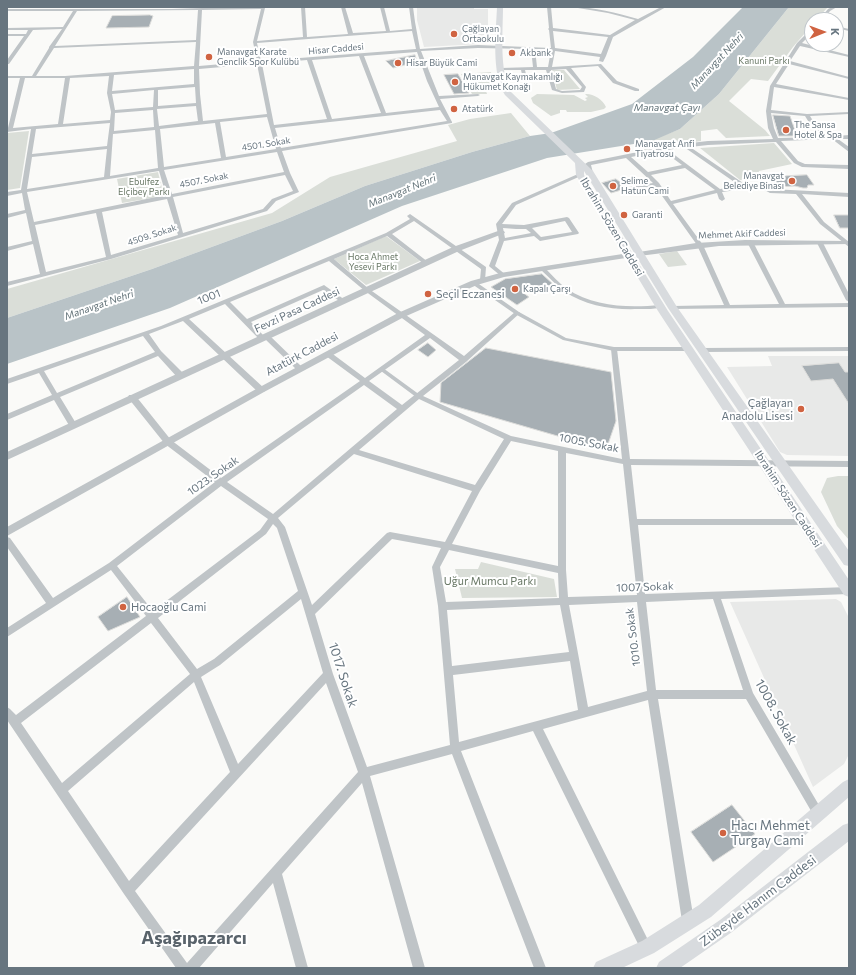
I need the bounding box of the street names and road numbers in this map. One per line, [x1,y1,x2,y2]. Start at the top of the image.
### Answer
street label: Hisar Caddesi [308,41,364,57]
street label: 4501. Sokak [241,135,291,153]
street label: 4507. Sokak [179,170,229,190]
street label: Ibrahim Sözen Caddesi [577,175,647,279]
street label: 4509. Sokak [126,222,178,248]
street label: Mehmet Akif Caddesi [698,227,786,241]
street label: Fevzi Pasa Caddesi [252,284,342,336]
street label: 1001 [196,286,222,308]
street label: Atatürk Caddesi [264,329,340,379]
street label: 1005. Sokak [558,431,620,455]
street label: Ibrahim Sözen Caddesi [752,448,824,550]
street label: 1023. Sokak [185,454,241,498]
street label: 1007 Sokak [616,579,674,595]
street label: 1010. Sokak [623,607,643,667]
street label: 1017. Sokak [325,641,361,709]
street label: 1008. Sokak [752,677,800,747]
street label: Zübeyde Hanım Caddesi [697,852,819,950]

